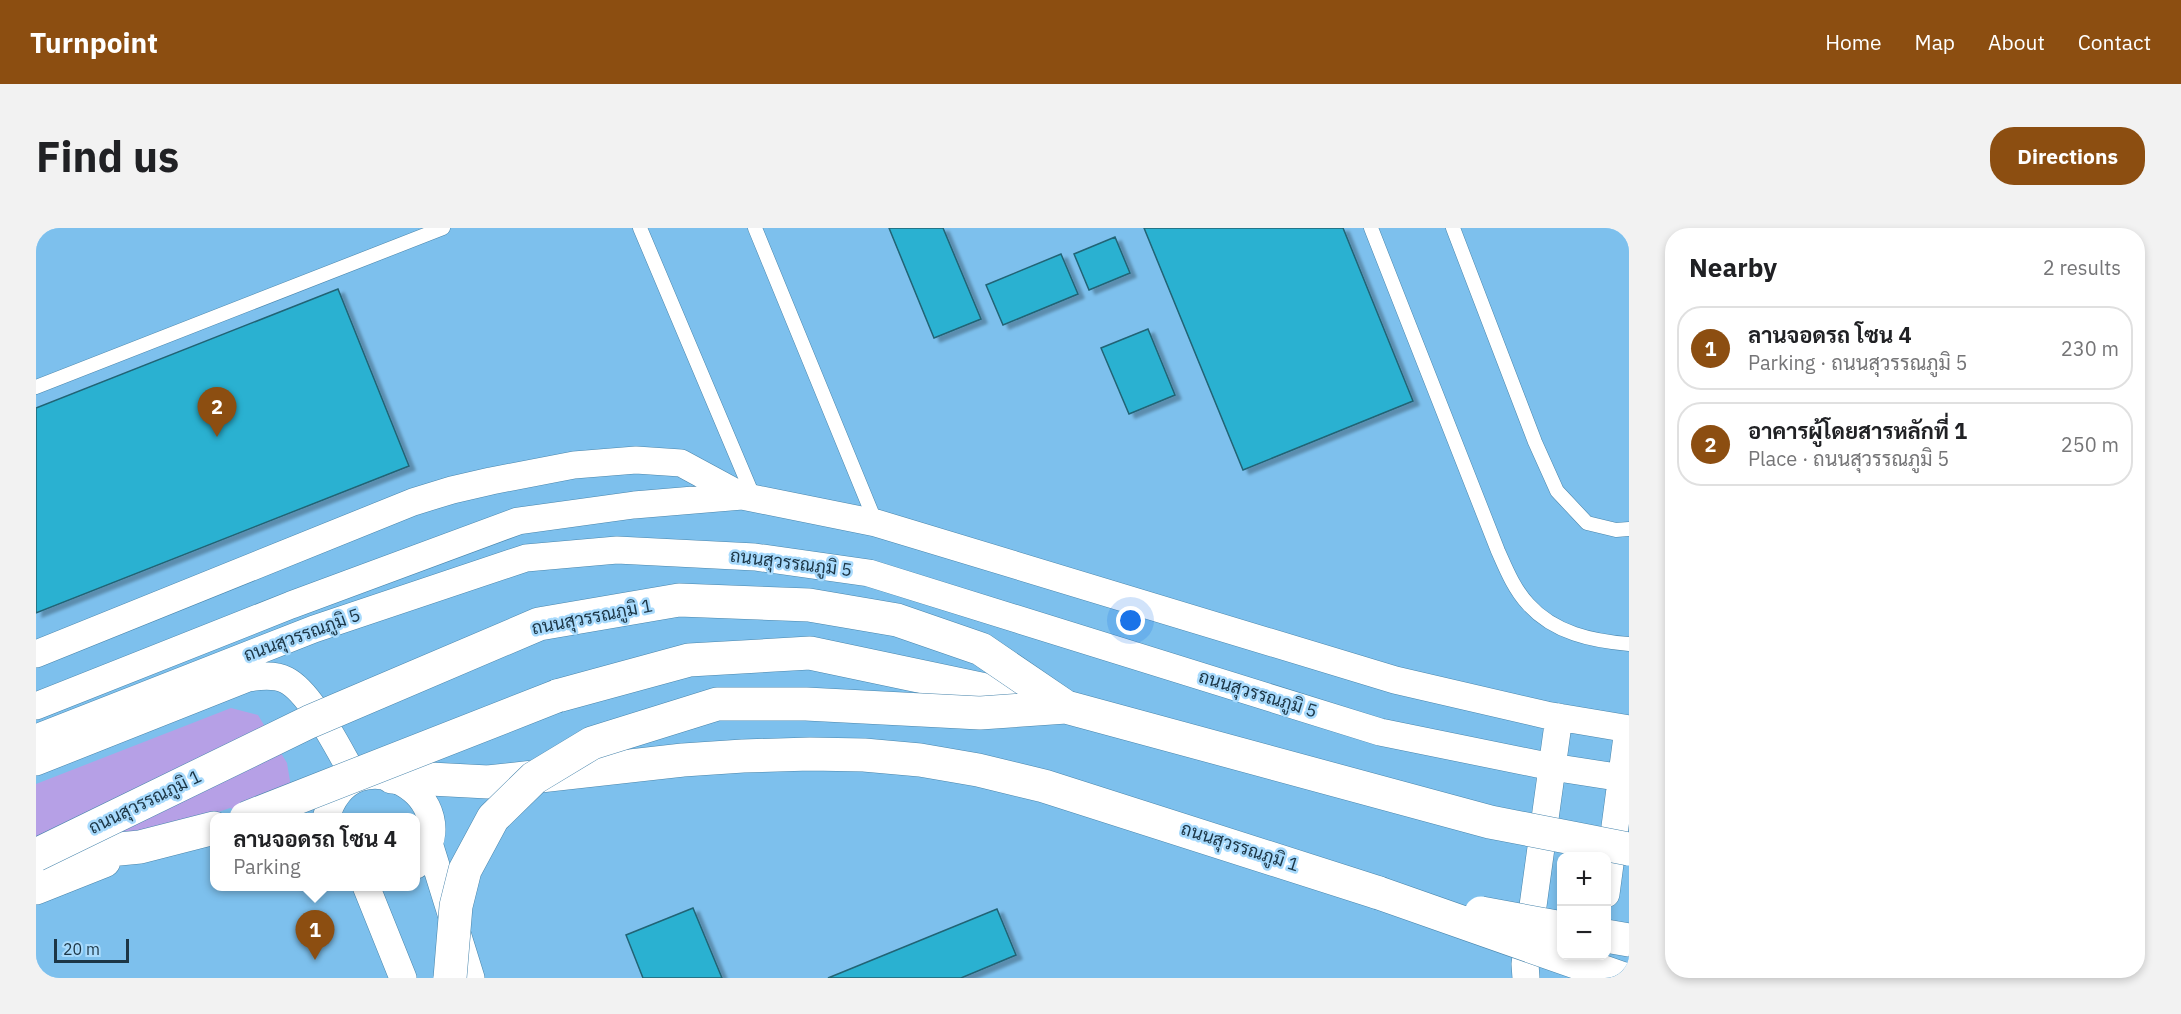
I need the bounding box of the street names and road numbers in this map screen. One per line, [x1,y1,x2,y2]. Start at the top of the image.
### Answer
street label: ถนนสุวรรณภูมิ 5 [729,544,853,583]
street label: ถนนสุวรรณภูมิ 1 [530,594,655,641]
street label: ถนนสุวรรณภูมิ 5 [240,603,364,668]
street label: ถนนสุวรรณภูมิ 5 [1196,665,1320,724]
street label: ถนนสุวรรณภูมิ 1 [85,764,206,841]
street label: ถนนสุวรรณภูมิ 1 [1178,817,1302,878]

